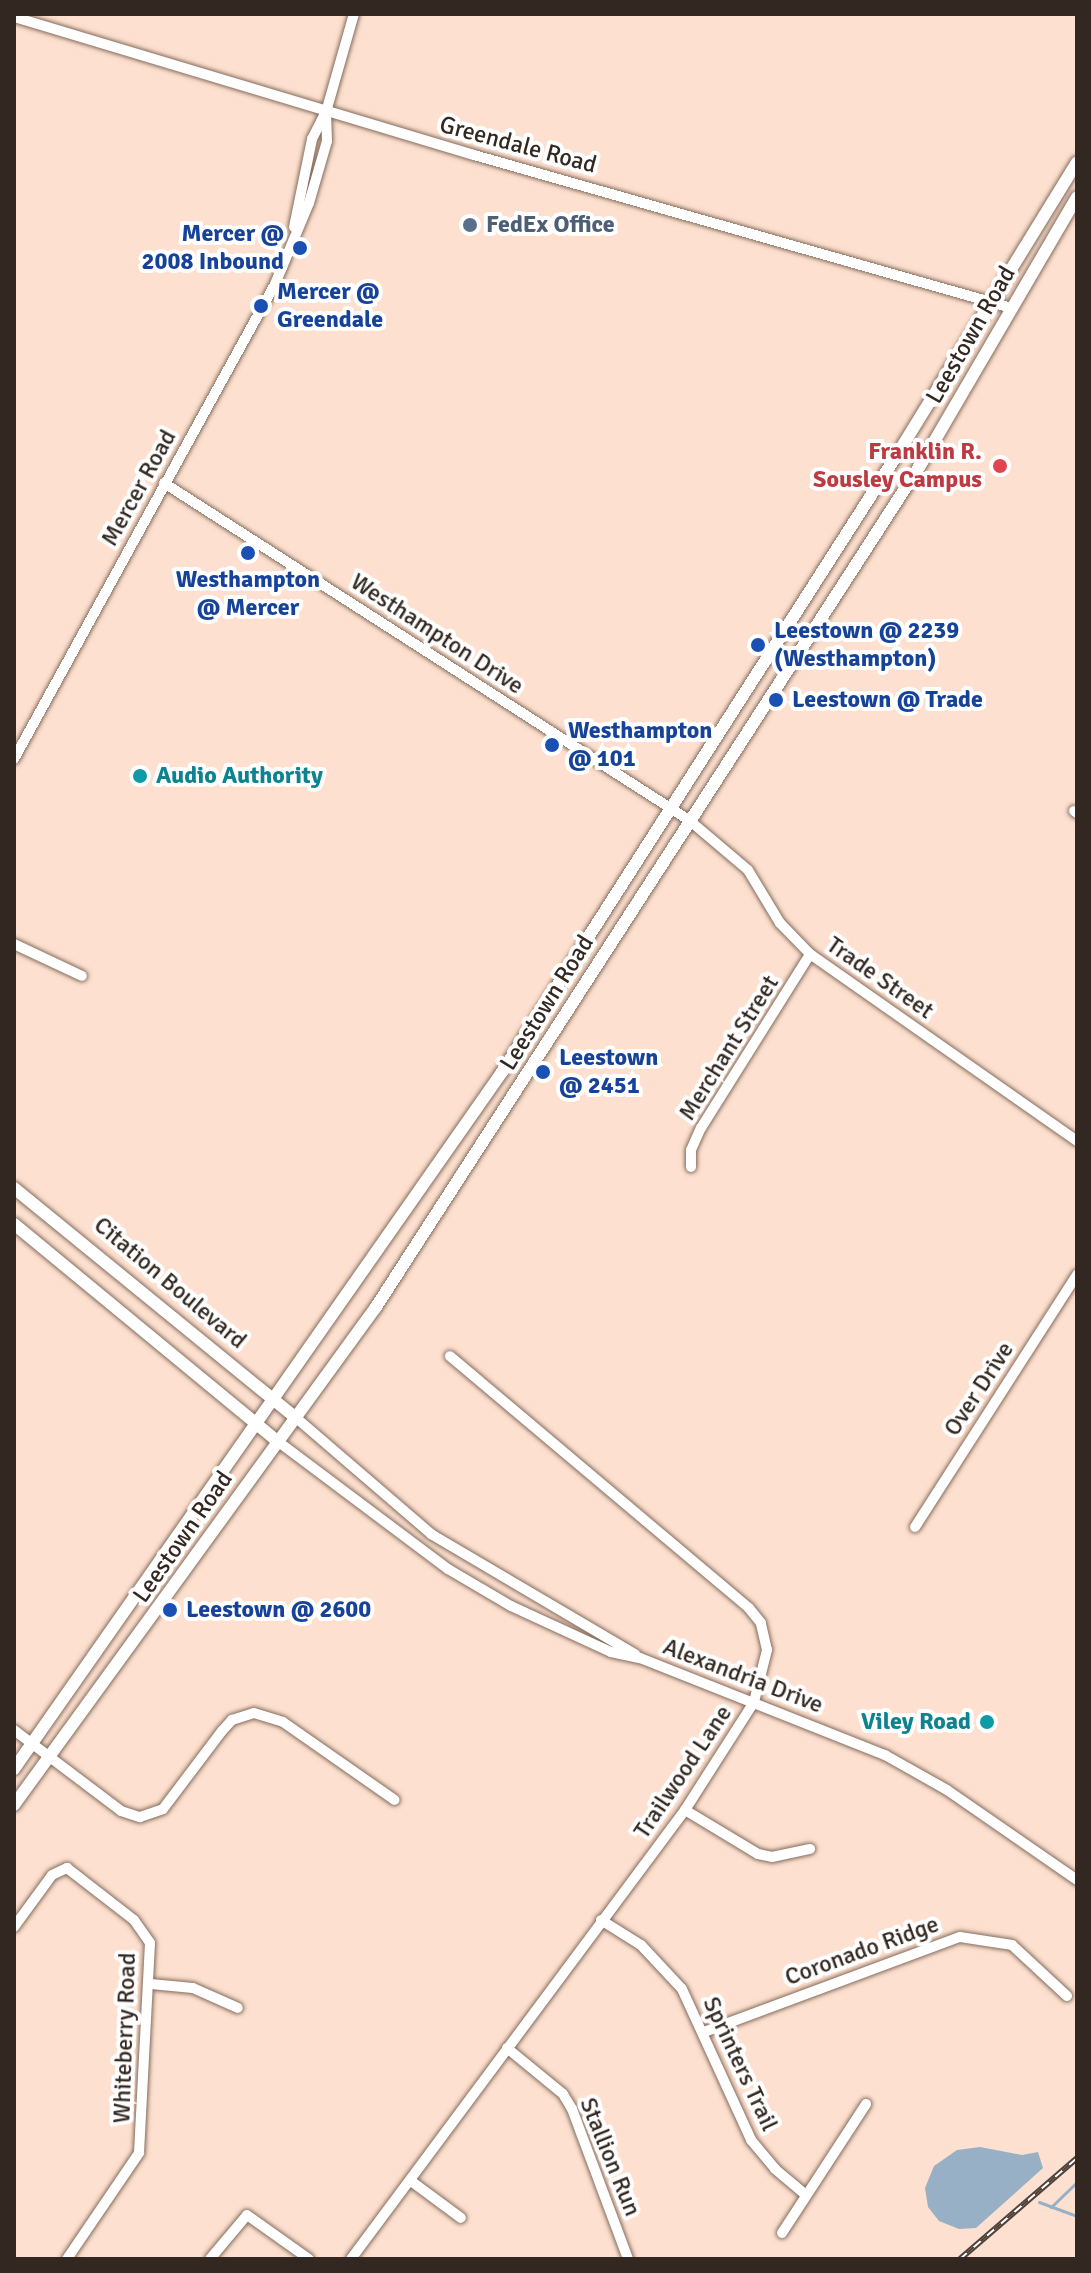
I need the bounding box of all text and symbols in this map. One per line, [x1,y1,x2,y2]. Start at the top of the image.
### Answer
street label: Greendale Road [436,110,600,180]
place label: FedEx Office [486,211,615,239]
marker: FedEx Office [461,216,479,234]
place label: Mercer @ 2008 Inbound [142,220,284,276]
marker: Mercer @ 2008 Inbound [291,239,309,257]
street label: Leestown Road [920,261,1022,409]
place label: Mercer @ Greendale [277,278,383,334]
marker: Mercer @ Greendale [252,297,270,315]
street label: Mercer Road [95,425,183,551]
place label: Franklin R. Sousley Campus [813,438,982,494]
marker: Franklin R. Sousley Campus [989,455,1011,477]
marker: Westhampton @ Mercer [239,544,257,562]
place label: Westhampton @ Mercer [176,566,320,622]
street label: Westhampton Drive [345,567,529,701]
place label: Leestown @ 2239 (Westhampton) [774,617,959,673]
marker: Leestown @ 2239 (Westhampton) [749,636,767,654]
place label: Leestown @ Trade [792,686,983,714]
marker: Leestown @ Trade [767,691,785,709]
place label: Westhampton @ 101 [568,717,712,773]
marker: Westhampton @ 101 [543,736,561,754]
place label: Audio Authority [156,762,323,790]
marker: Audio Authority [131,767,149,785]
street label: Leestown Road [494,930,600,1076]
street label: Trade Street [821,931,939,1025]
street label: Merchant Street [673,970,785,1126]
place label: Leestown @ 2451 [559,1044,658,1100]
marker: Leestown @ 2451 [534,1063,552,1081]
street label: Citation Boulevard [88,1211,252,1355]
street label: Over Drive [938,1337,1020,1441]
street label: Leestown Road [127,1466,239,1608]
place label: Leestown @ 2600 [186,1596,371,1624]
marker: Leestown @ 2600 [161,1601,179,1619]
street label: Alexandria Drive [659,1632,827,1720]
street label: Trailwood Lane [628,1700,738,1844]
place label: Viley Road [861,1708,971,1736]
marker: Viley Road [978,1713,996,1731]
street label: Coronado Ridge [781,1910,943,1992]
street label: Whiteberry Road [108,1952,142,2124]
street label: Sprinters Trail [696,1992,784,2136]
street label: Stallion Run [573,2094,647,2220]

